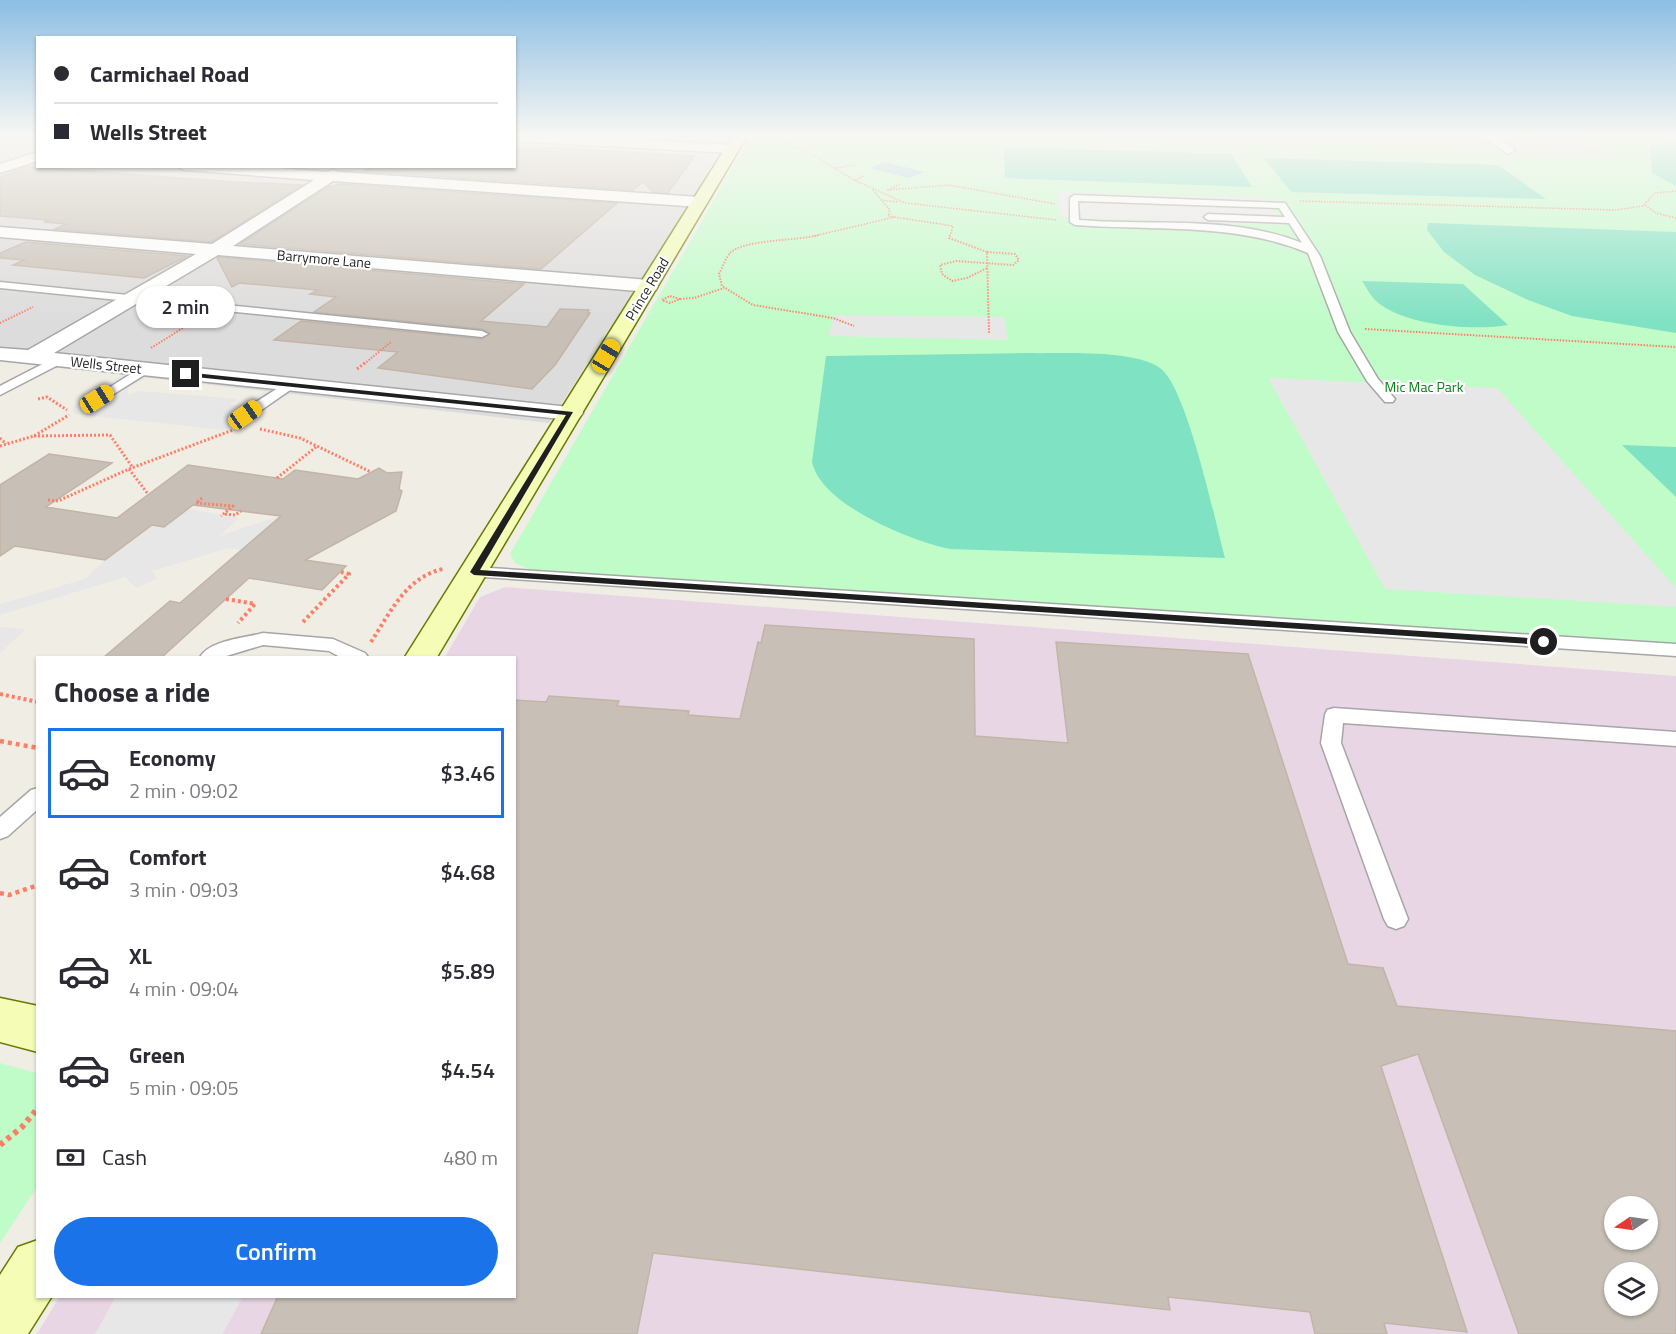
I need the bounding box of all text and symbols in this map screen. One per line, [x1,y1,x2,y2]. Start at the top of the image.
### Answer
text: Carmichael Road [90,57,249,91]
text: Wells Street [90,115,207,149]
street label: Barrymore Lane [276,244,372,273]
street label: Prince Road [619,253,674,324]
callout: 2 min [136,287,236,329]
text: 2 min [161,291,210,322]
car [589,336,623,376]
street label: Wells Street [69,350,143,379]
route end [172,360,199,387]
park label: Mic Mac Park [1385,376,1464,397]
car [77,382,117,416]
car [225,397,265,433]
route start [1530,628,1557,655]
text: Choose a ride [54,671,210,712]
text: Economy [129,741,216,775]
icon: car [57,746,111,800]
text: $3.46 [440,756,495,790]
text: 2 min · 09:02 [129,775,239,806]
text: Comfort [129,840,207,874]
icon: car [57,845,111,899]
text: $4.68 [440,855,495,889]
text: 3 min · 09:03 [129,874,239,905]
text: XL [129,939,152,973]
icon: car [57,944,111,998]
text: $5.89 [440,954,495,988]
text: 4 min · 09:04 [129,973,239,1004]
text: Green [129,1038,185,1072]
icon: car [57,1043,111,1097]
text: $4.54 [440,1053,495,1087]
text: 5 min · 09:05 [129,1072,239,1103]
text: Cash [102,1140,147,1174]
icon: cash [54,1141,87,1174]
text: 480 m [443,1142,498,1173]
north arrow [1604,1196,1658,1250]
map controls [1604,1196,1658,1316]
button: Confirm [54,1217,498,1286]
button: layers [1604,1262,1658,1316]

